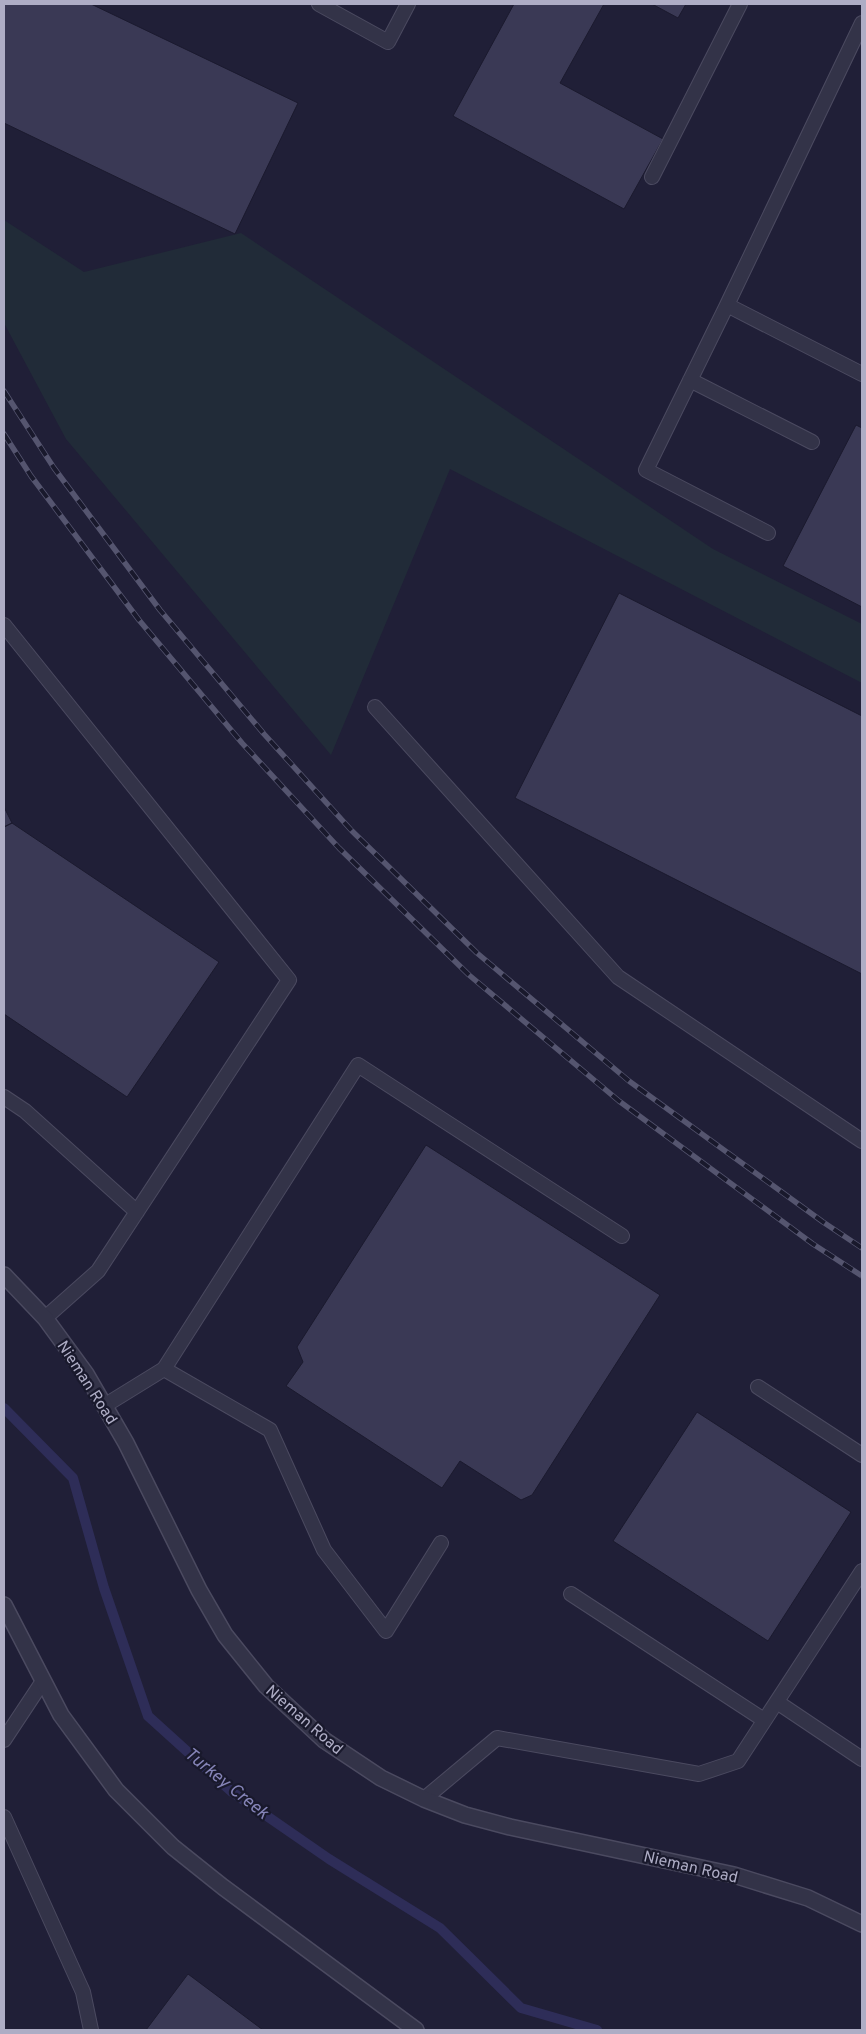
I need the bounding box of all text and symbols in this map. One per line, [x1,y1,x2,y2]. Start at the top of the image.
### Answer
street label: Nieman Road [52,1337,121,1429]
street label: Nieman Road [261,1681,347,1760]
water label: Turkey Creek [179,1743,274,1826]
street label: Nieman Road [641,1847,740,1889]

